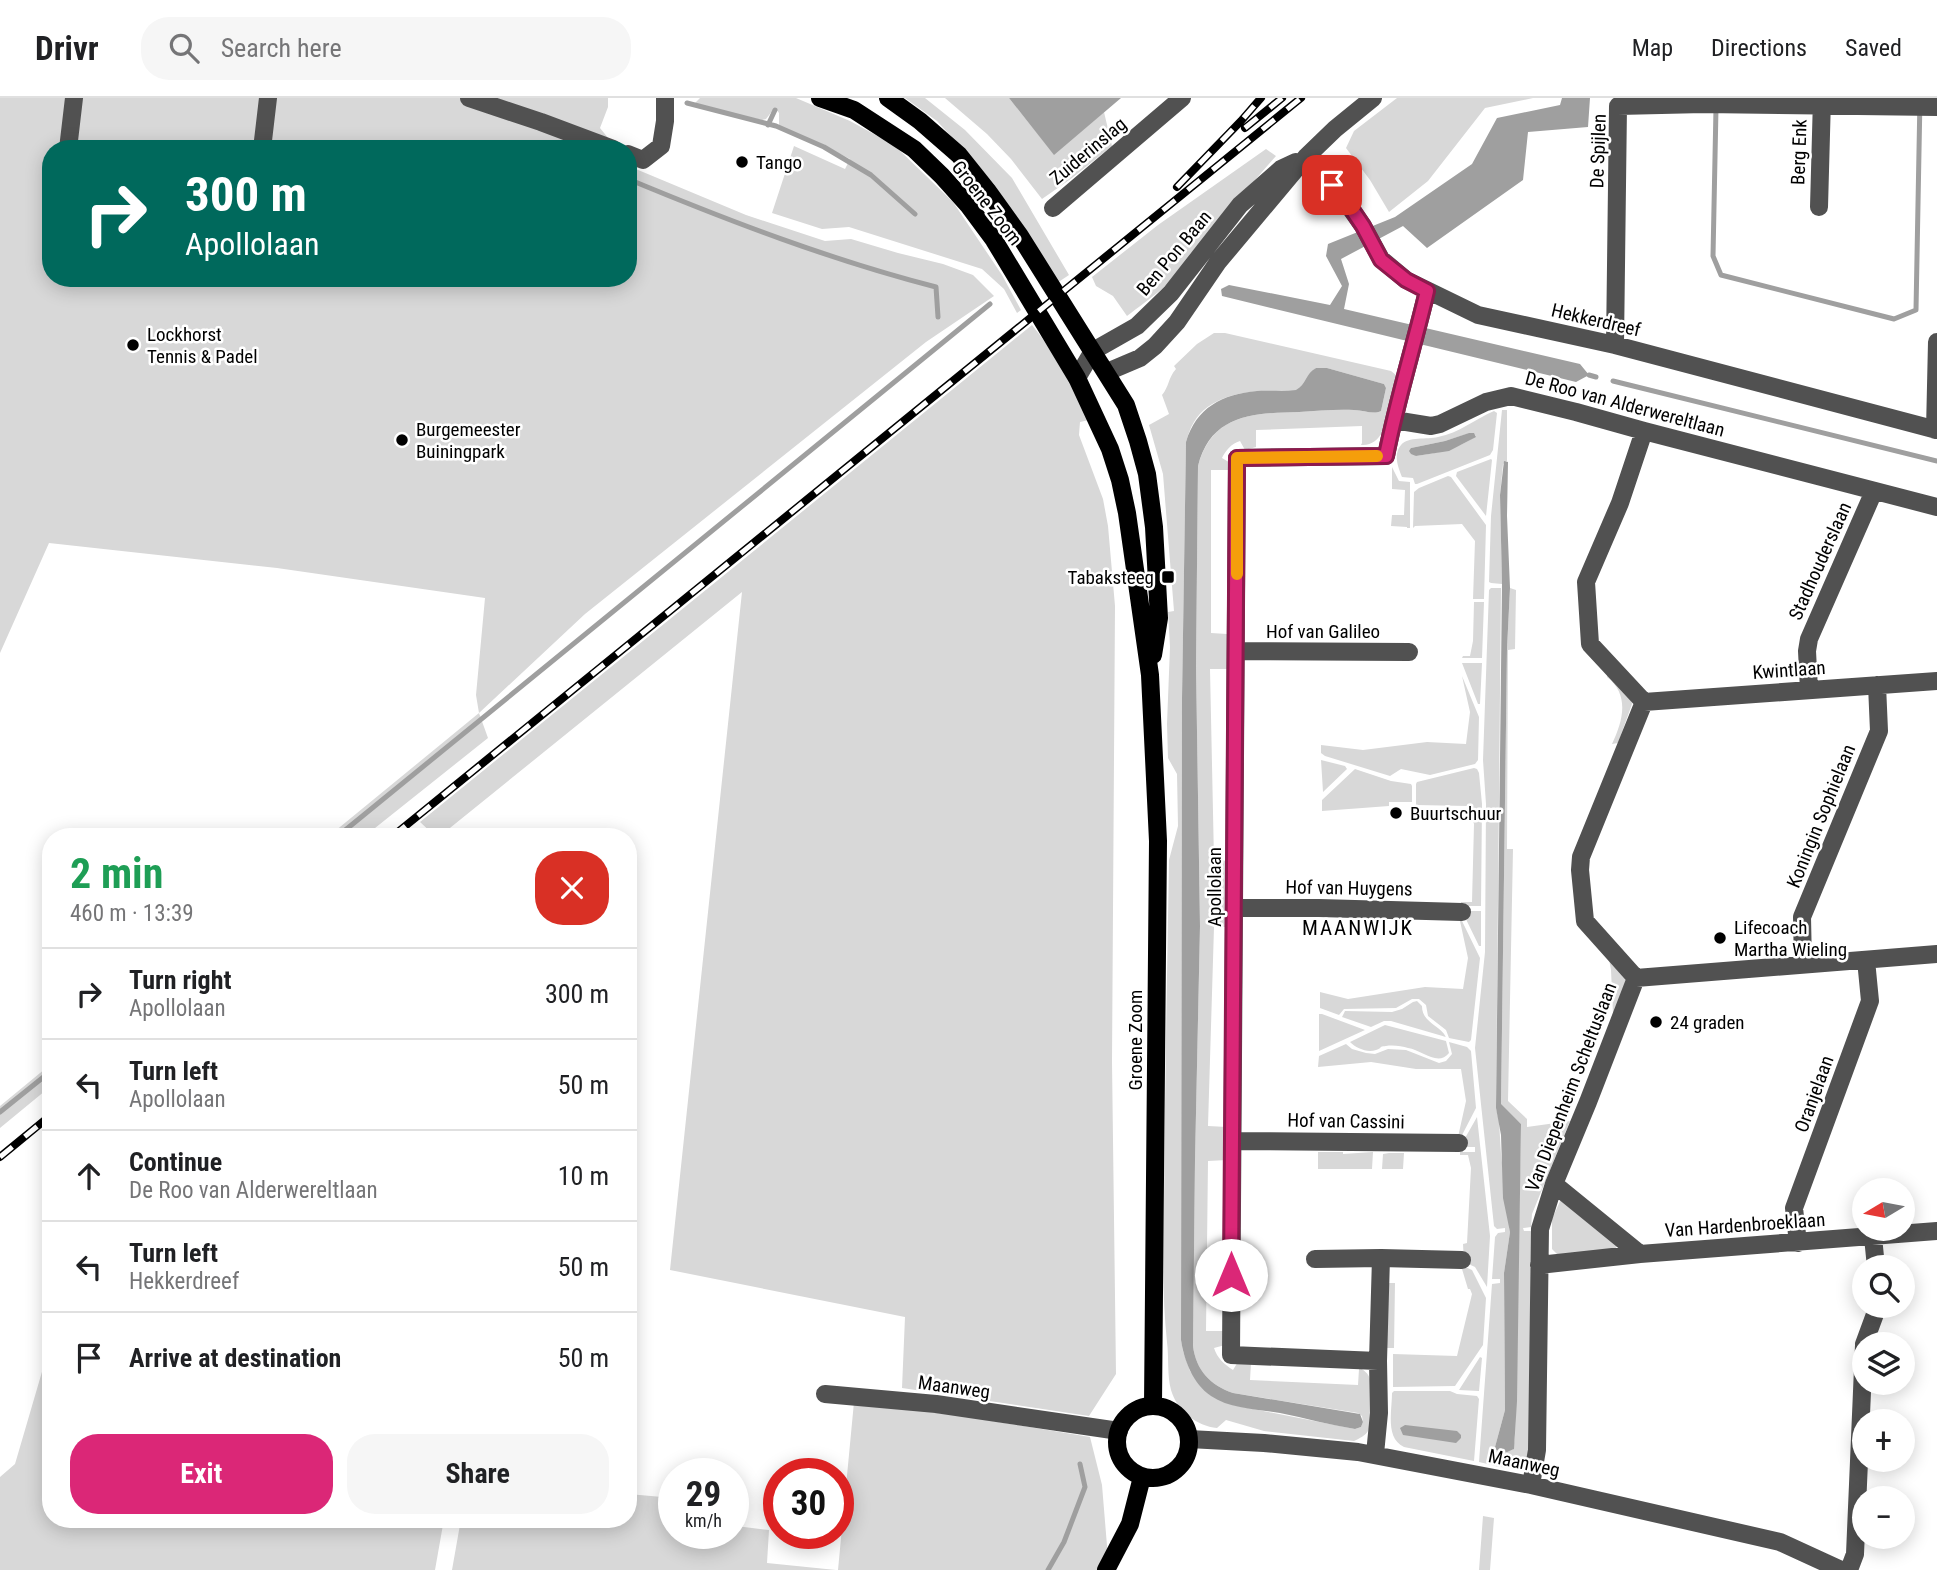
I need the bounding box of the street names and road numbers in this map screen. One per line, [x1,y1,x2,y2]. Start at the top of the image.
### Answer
street label: Zuiderinslag [1045,112,1131,190]
street label: De Spijlen [1585,113,1611,189]
street label: Berg Enk [1786,118,1812,185]
street label: Groene Zoom [947,156,1027,250]
street label: Ben Pon Baan [1132,206,1216,300]
street label: Hekkerdreef [1549,299,1643,341]
street label: De Roo van Alderwereltlaan [1523,366,1727,442]
street label: Stadhouderslaan [1784,499,1856,623]
street label: Hof van Galileo [1266,620,1380,643]
street label: Kwintlaan [1752,656,1826,684]
street label: Koningin Sophielaan [1782,741,1860,891]
street label: Apollolaan [1203,847,1226,927]
street label: Hof van Huygens [1285,875,1413,901]
street label: Van Diepenheim Scheltuslaan [1521,979,1621,1195]
street label: Groene Zoom [1124,990,1147,1090]
street label: Oranjelaan [1789,1052,1839,1136]
street label: Hof van Cassini [1287,1108,1405,1134]
street label: Van Hardenbroeklaan [1664,1208,1826,1242]
street label: Maanweg [917,1371,991,1403]
street label: Maanweg [1486,1444,1562,1482]

